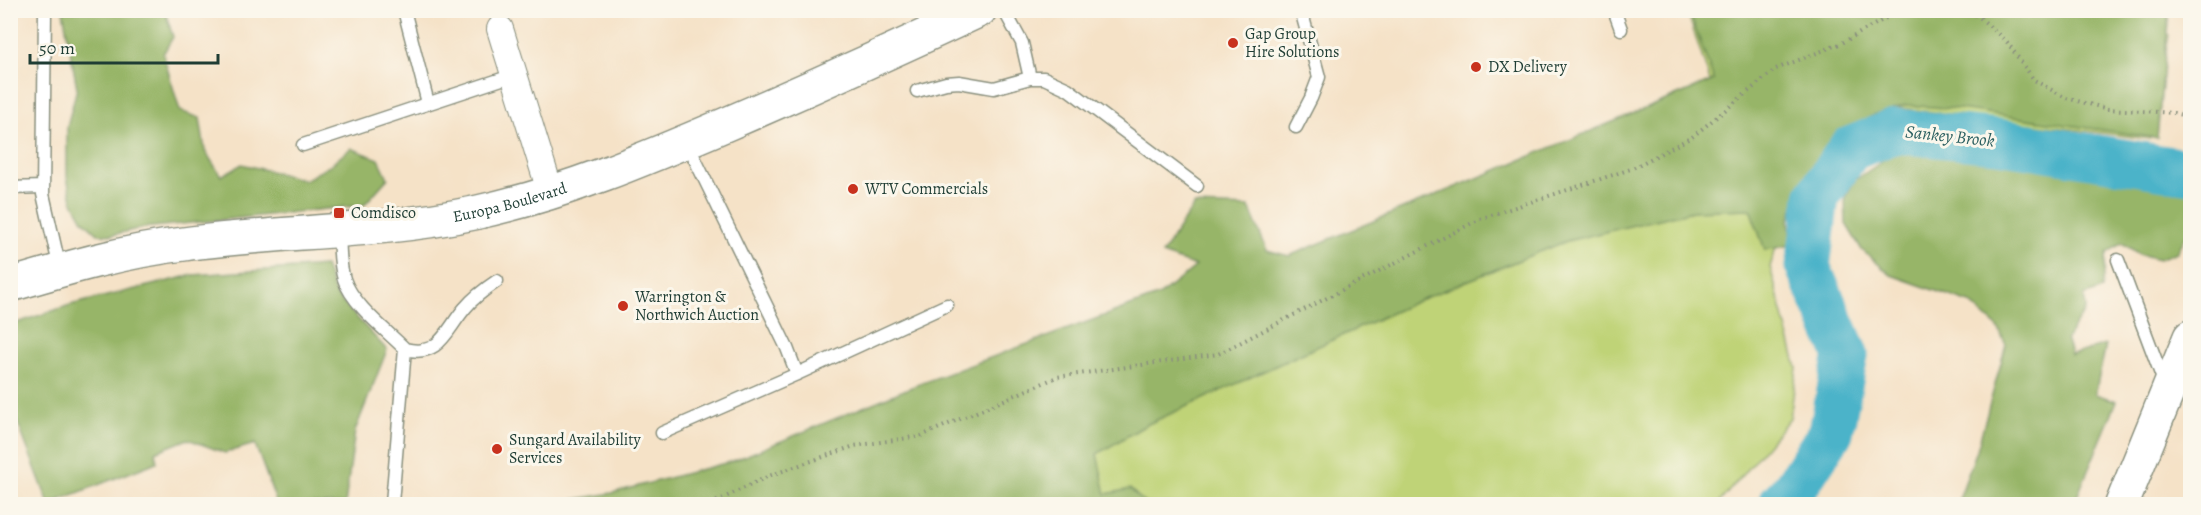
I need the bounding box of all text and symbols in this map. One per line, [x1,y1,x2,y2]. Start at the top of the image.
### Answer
place label: Gap Group Hire Solutions [1245,23,1339,63]
scale bar [30,27,218,65]
text: 50 m [39,36,75,60]
marker: Gap Group Hire Solutions [1226,36,1240,50]
place label: DX Delivery [1488,56,1568,78]
marker: DX Delivery [1469,60,1483,74]
water label: Sankey Brook [1904,119,1996,153]
street label: Europa Boulevard [451,177,570,228]
place label: WTV Commercials [864,178,988,200]
marker: WTV Commercials [846,182,860,196]
place label: Comdisco [351,202,416,224]
marker: Comdisco [332,206,346,220]
place label: Warrington & Northwich Auction [634,286,759,326]
marker: Warrington & Northwich Auction [616,299,630,313]
place label: Sungard Availability Services [509,429,641,469]
marker: Sungard Availability Services [490,442,504,456]

